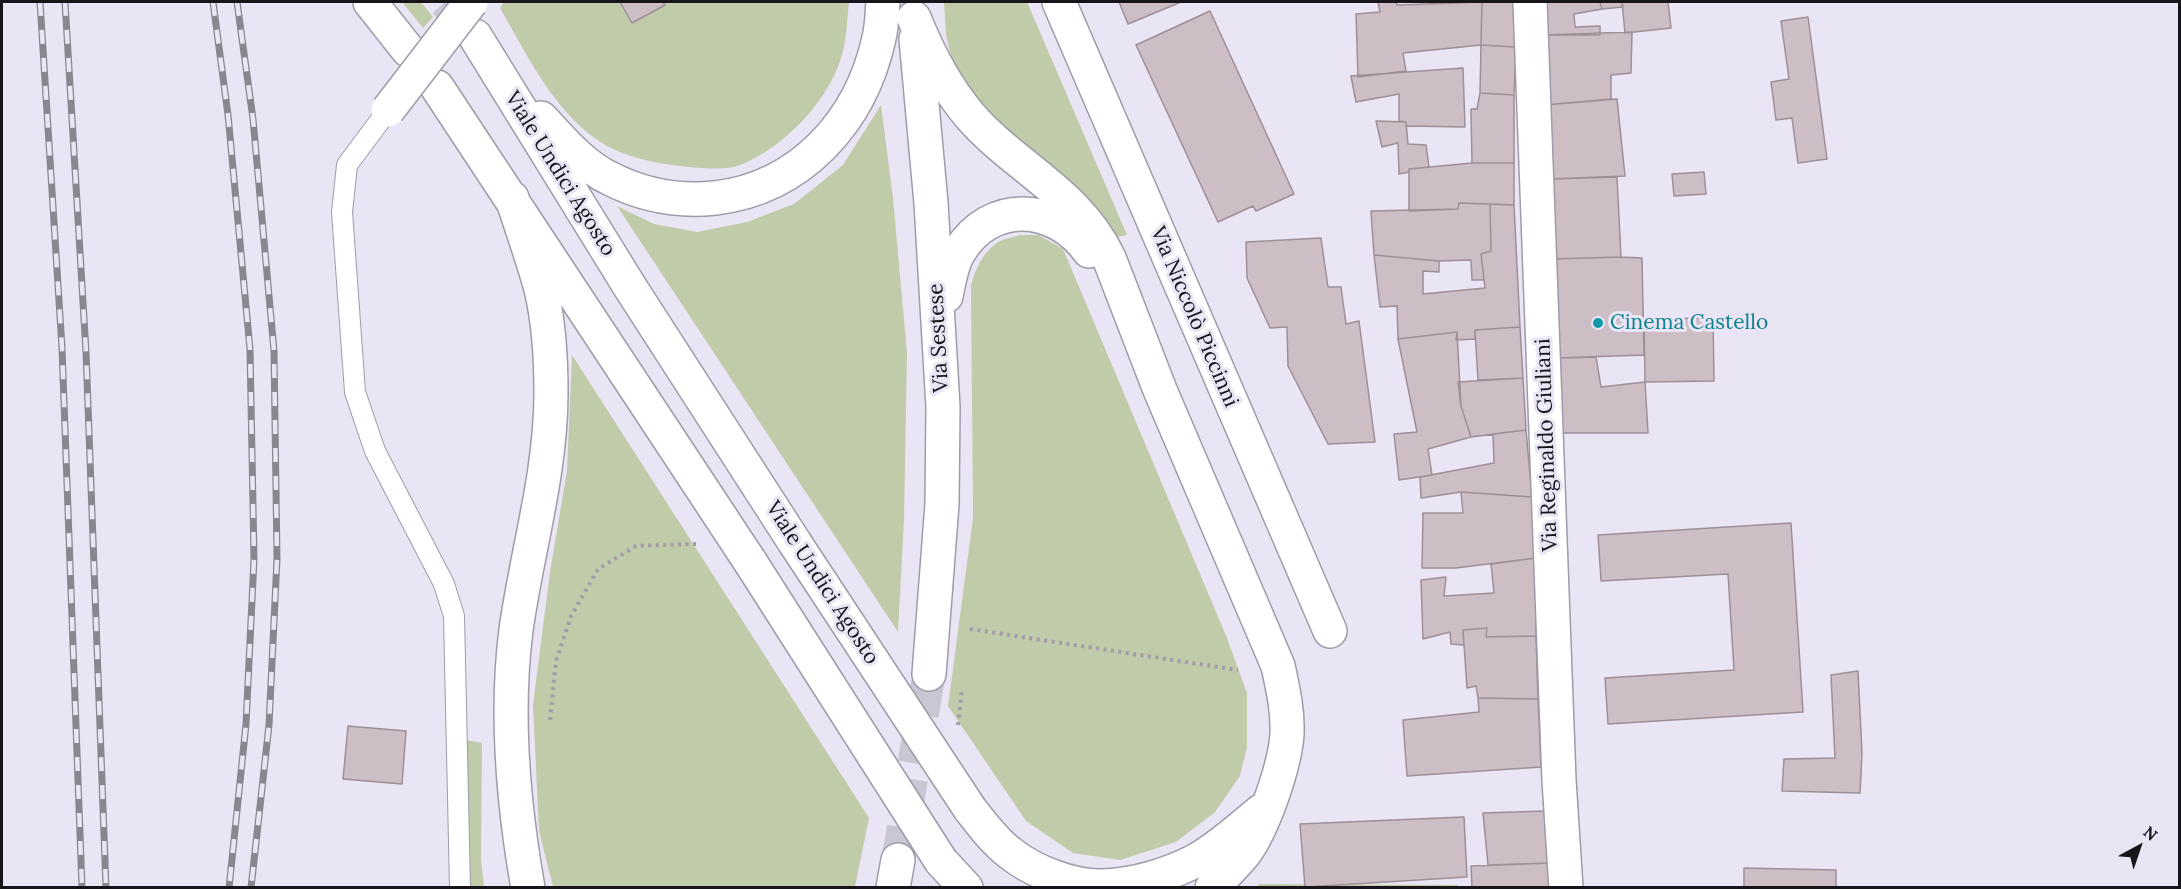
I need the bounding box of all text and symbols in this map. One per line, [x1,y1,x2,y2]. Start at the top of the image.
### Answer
street label: Viale Undici Agosto [499,87,621,261]
street label: Via Niccolò Piccinni [1145,223,1243,411]
street label: Via Sestese [924,283,954,393]
place label: Cinema Castello [1610,310,1768,336]
marker: Cinema Castello [1591,316,1605,330]
street label: Via Reginaldo Giuliani [1531,338,1563,552]
street label: Viale Undici Agosto [760,497,884,669]
north arrow [2109,817,2169,877]
text: N [2139,822,2162,845]

